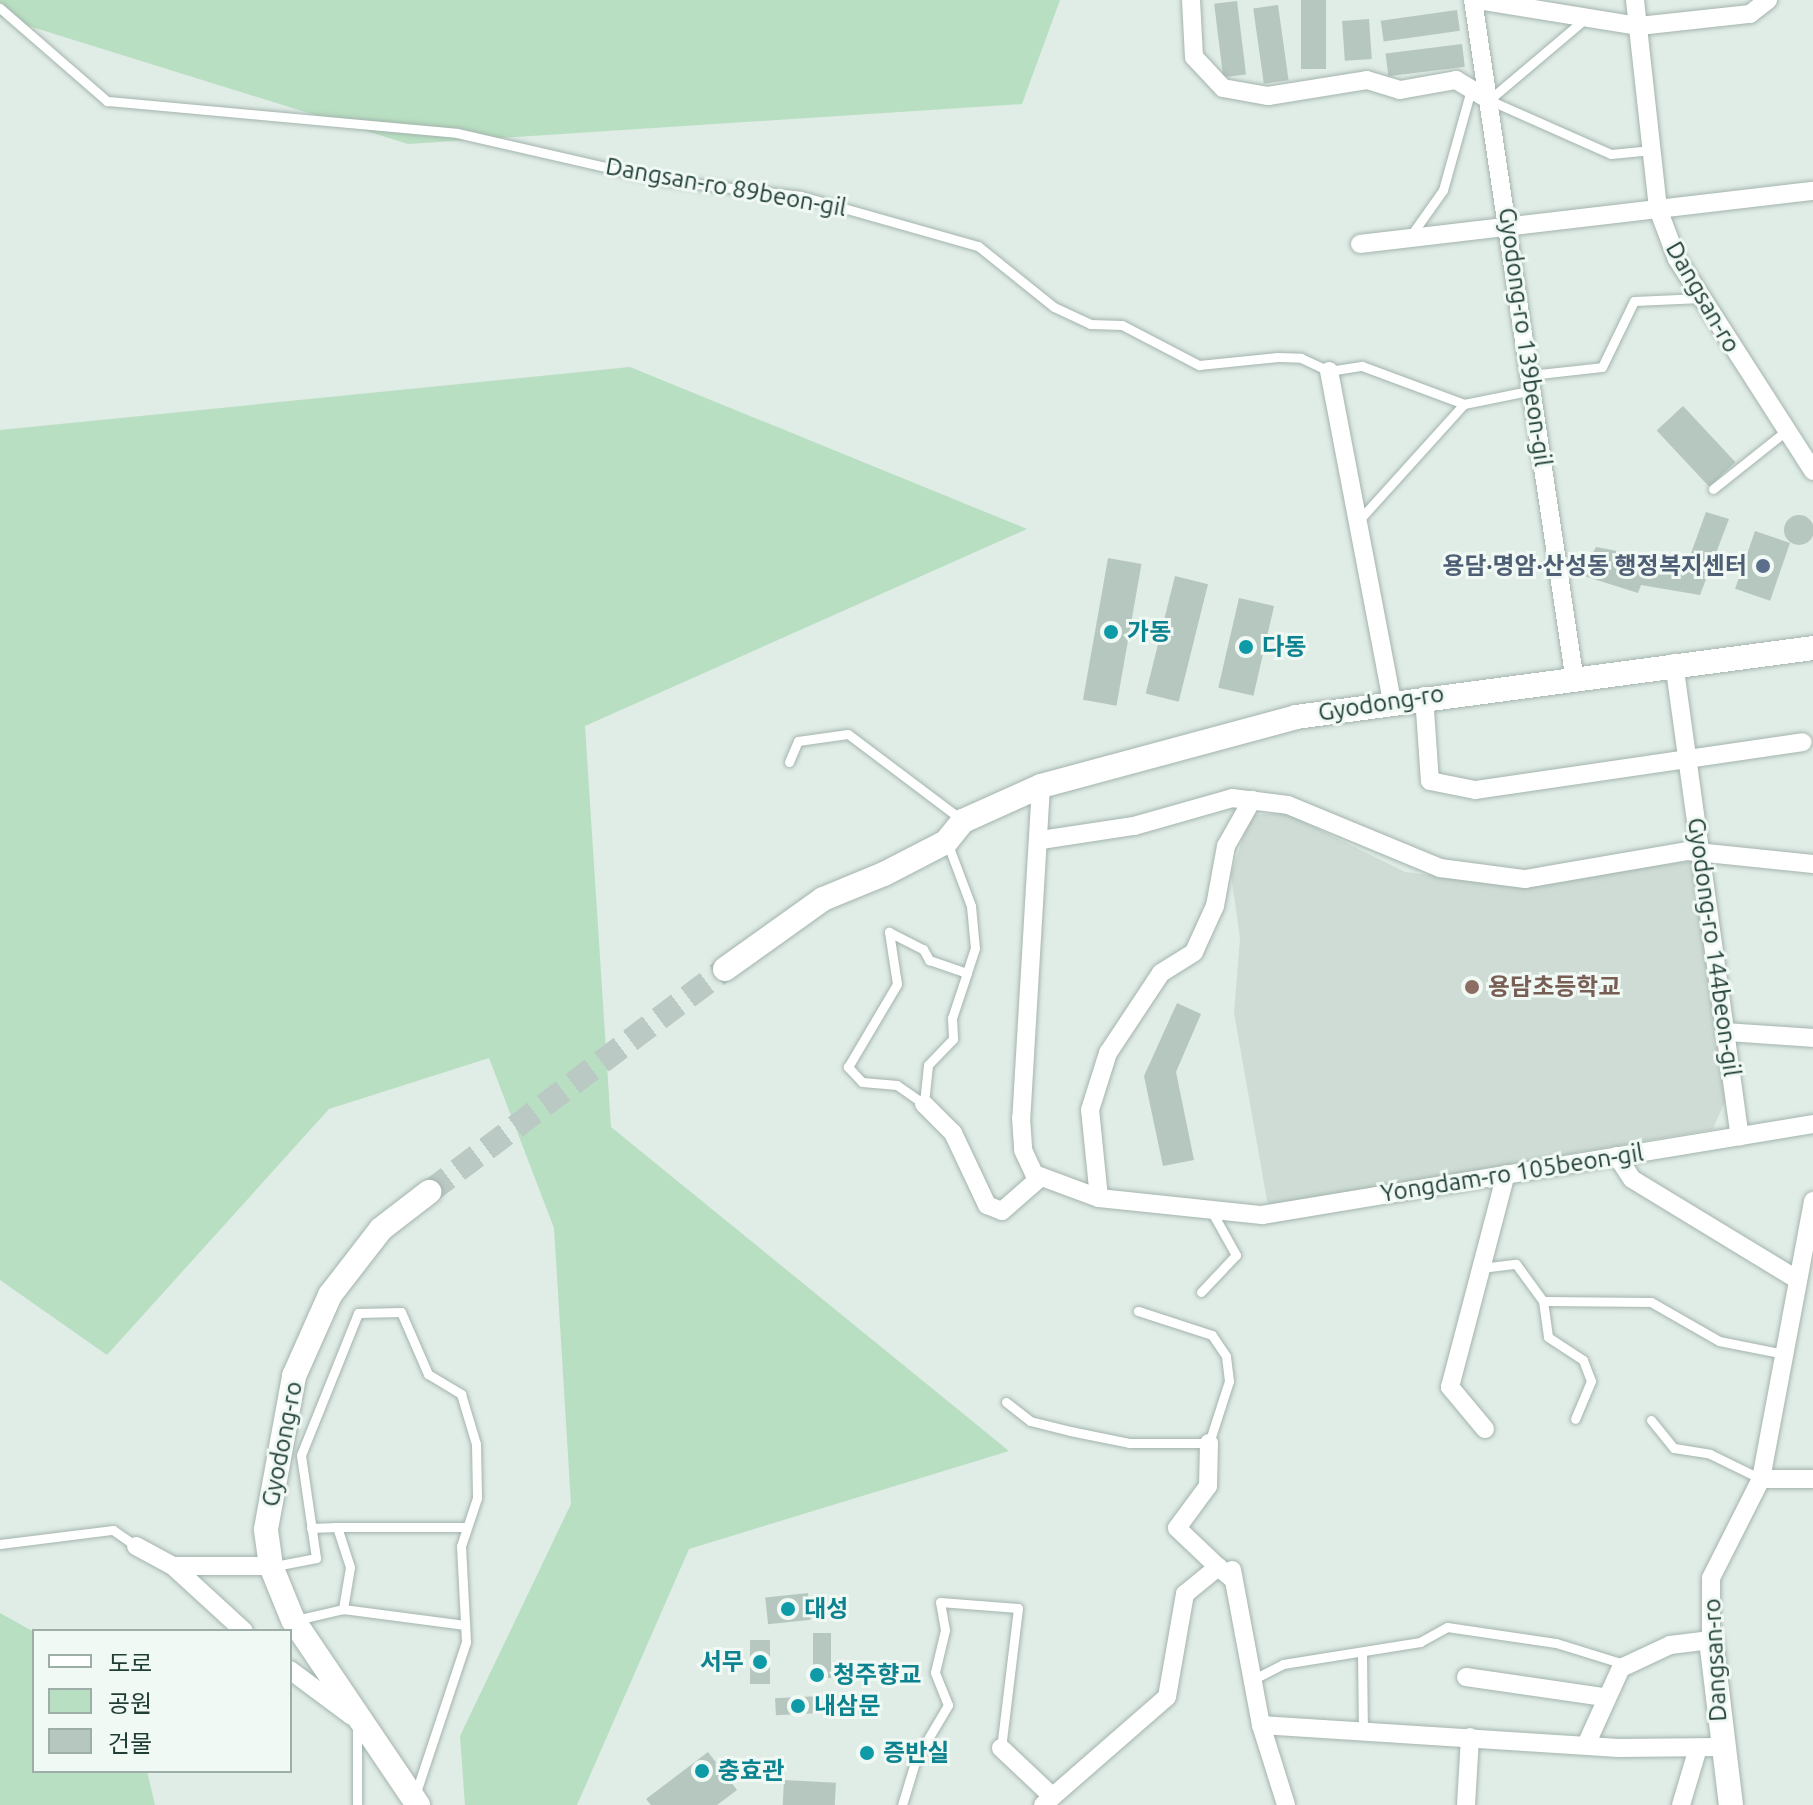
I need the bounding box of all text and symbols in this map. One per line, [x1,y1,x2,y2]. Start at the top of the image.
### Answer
street label: Dangsan-ro 89beon-gil [603,152,849,222]
street label: Gyodong-ro 139beon-gil [1493,206,1557,468]
street label: Dangsan-ro [1660,236,1746,358]
place label: 용담·명암·산성동 행정복지센터 [1442,552,1747,580]
marker: 용담·명암·산성동 행정복지센터 [1754,557,1772,575]
place label: 가동 [1127,618,1171,646]
marker: 가동 [1102,623,1120,641]
place label: 다동 [1262,633,1306,661]
marker: 다동 [1237,638,1255,656]
street label: Gyodong-ro [1316,679,1446,727]
street label: Gyodong-ro 144beon-gil [1682,816,1746,1078]
place label: 용담초등학교 [1488,973,1620,1001]
marker: 용담초등학교 [1463,978,1481,996]
street label: Yongdam-ro 105beon-gil [1379,1138,1645,1208]
street label: Gyodong-ro [256,1379,308,1509]
place label: 대성 [804,1595,848,1623]
street label: Dangsan-ro [1697,1598,1733,1722]
marker: 대성 [779,1600,797,1618]
legend [32,1629,292,1773]
place label: 서무 [700,1648,744,1676]
text: 도로 [108,1650,152,1677]
marker: 서무 [751,1653,769,1671]
place label: 청주향교 [833,1661,921,1689]
marker: 청주향교 [808,1666,826,1684]
text: 공원 [108,1690,152,1717]
place label: 내삼문 [814,1692,880,1720]
marker: 내삼문 [789,1697,807,1715]
text: 건물 [108,1730,152,1757]
place label: 증반실 [883,1739,949,1767]
marker: 증반실 [858,1744,876,1762]
place label: 충효관 [718,1757,784,1785]
marker: 충효관 [693,1762,711,1780]

